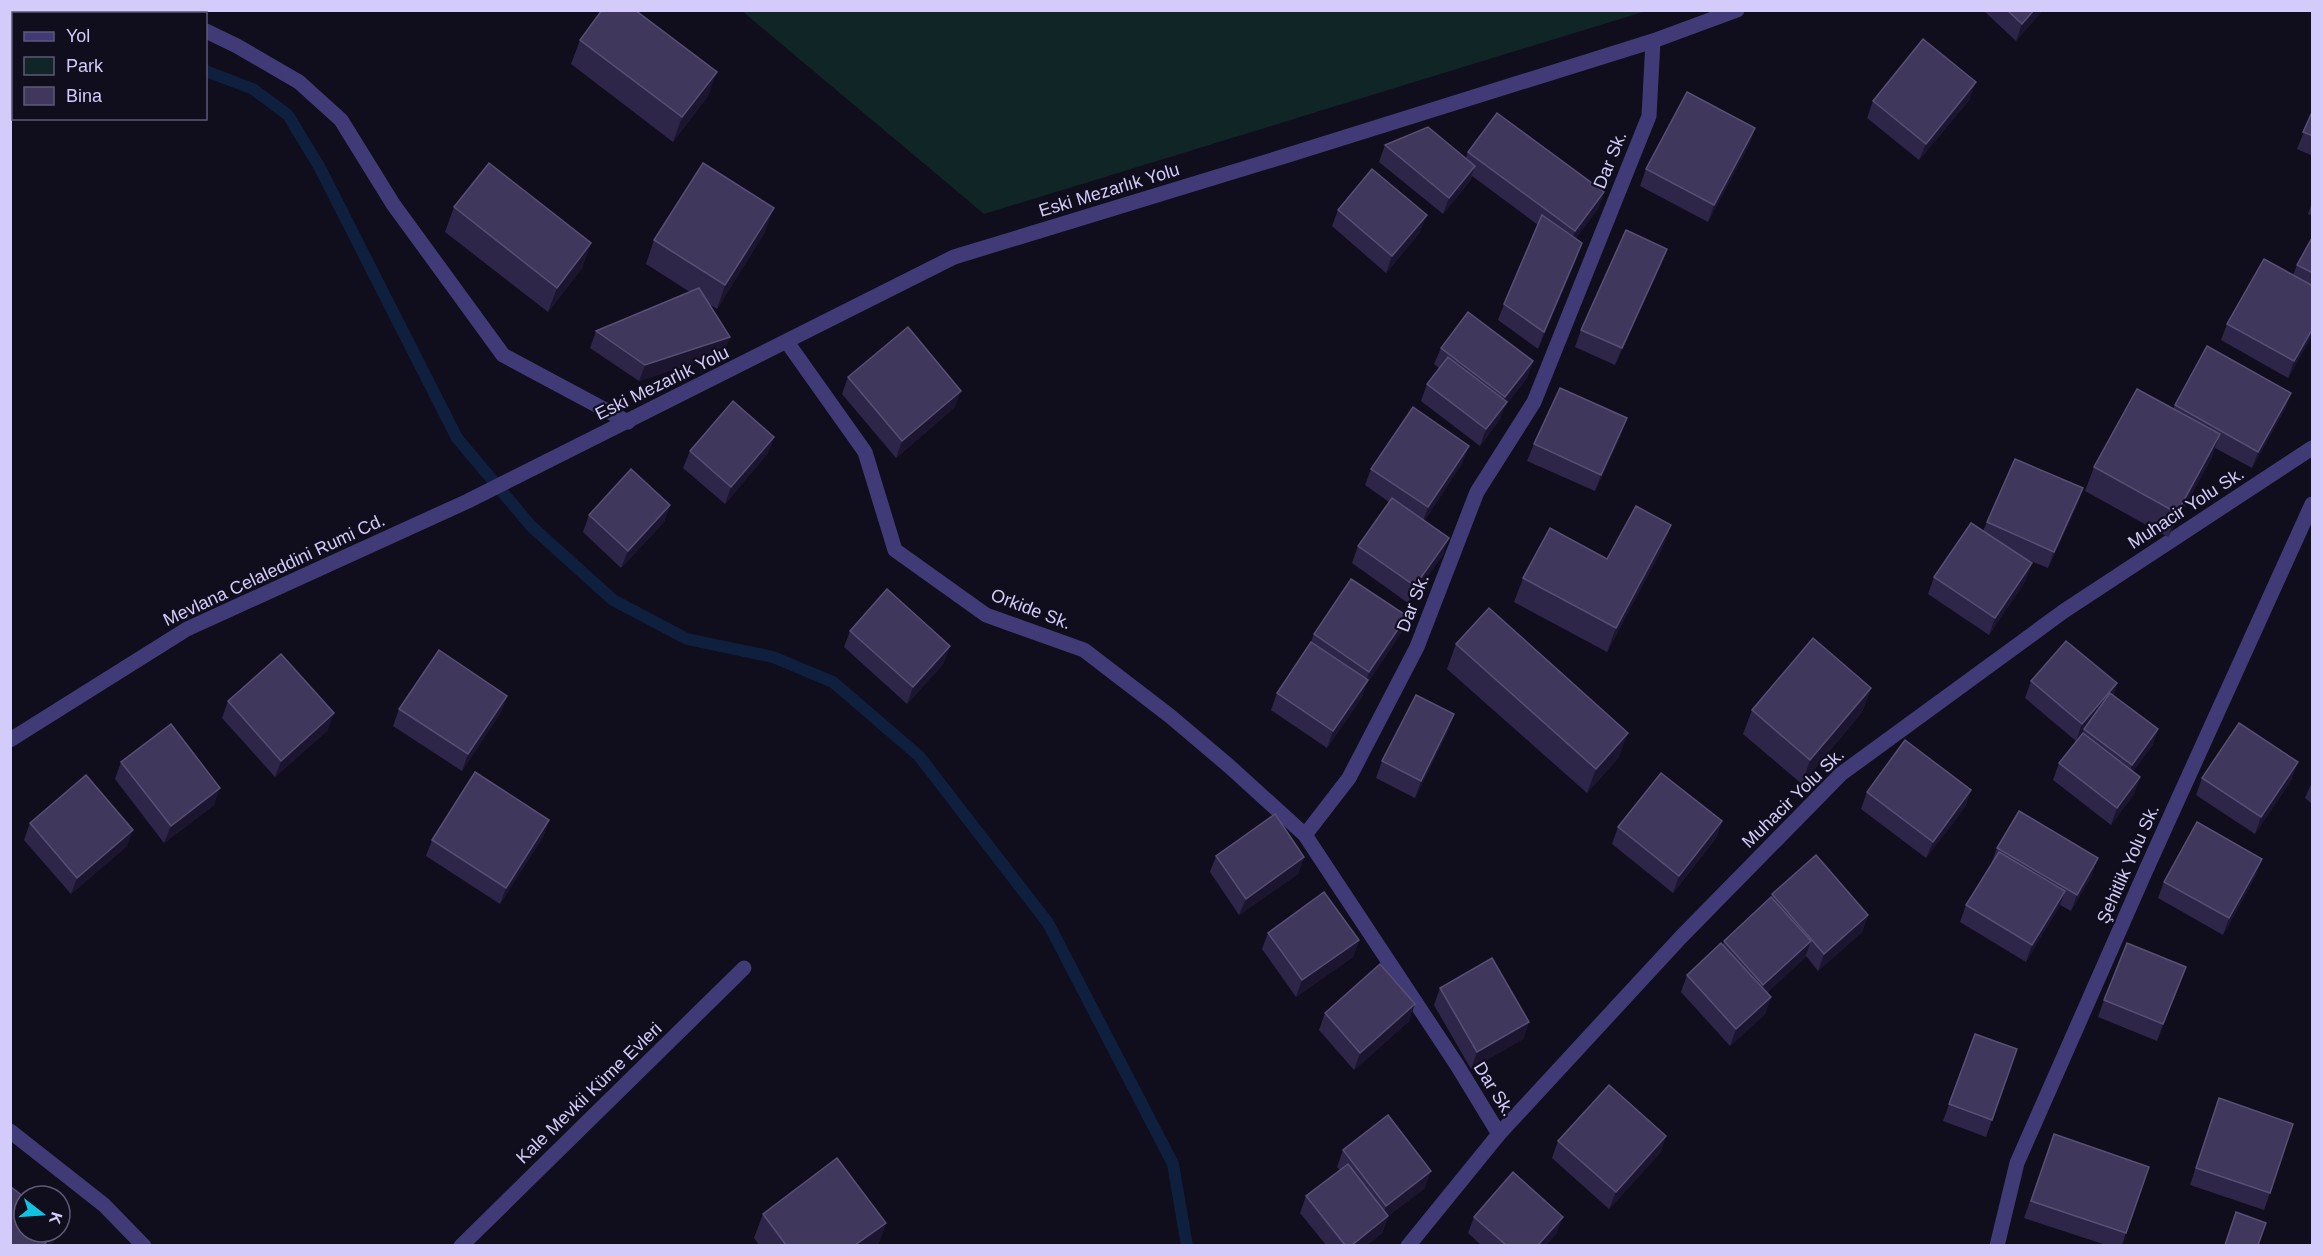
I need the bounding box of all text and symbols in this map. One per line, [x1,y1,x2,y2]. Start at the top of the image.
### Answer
legend [12,12,207,120]
text: Yol [66,26,90,46]
text: Park [66,56,104,76]
text: Bina [66,86,103,106]
street label: Dar Sk. [1589,128,1631,192]
street label: Eski Mezarlık Yolu [1036,159,1182,221]
street label: Eski Mezarlık Yolu [592,342,732,424]
street label: Muhacir Yolu Sk. [2124,463,2248,553]
street label: Mevlana Celaleddini Rumi Cd. [160,510,388,630]
street label: Dar Sk. [1393,571,1433,635]
street label: Orkide Sk. [988,585,1074,633]
street label: Muhacir Yolu Sk. [1738,744,1848,852]
street label: Şehitlik Yolu Sk. [2093,801,2163,927]
street label: Kale Mevkii Küme Evleri [512,1018,666,1168]
street label: Dar Sk. [1470,1058,1518,1120]
north arrow [12,1184,72,1244]
text: K [46,1210,66,1227]

